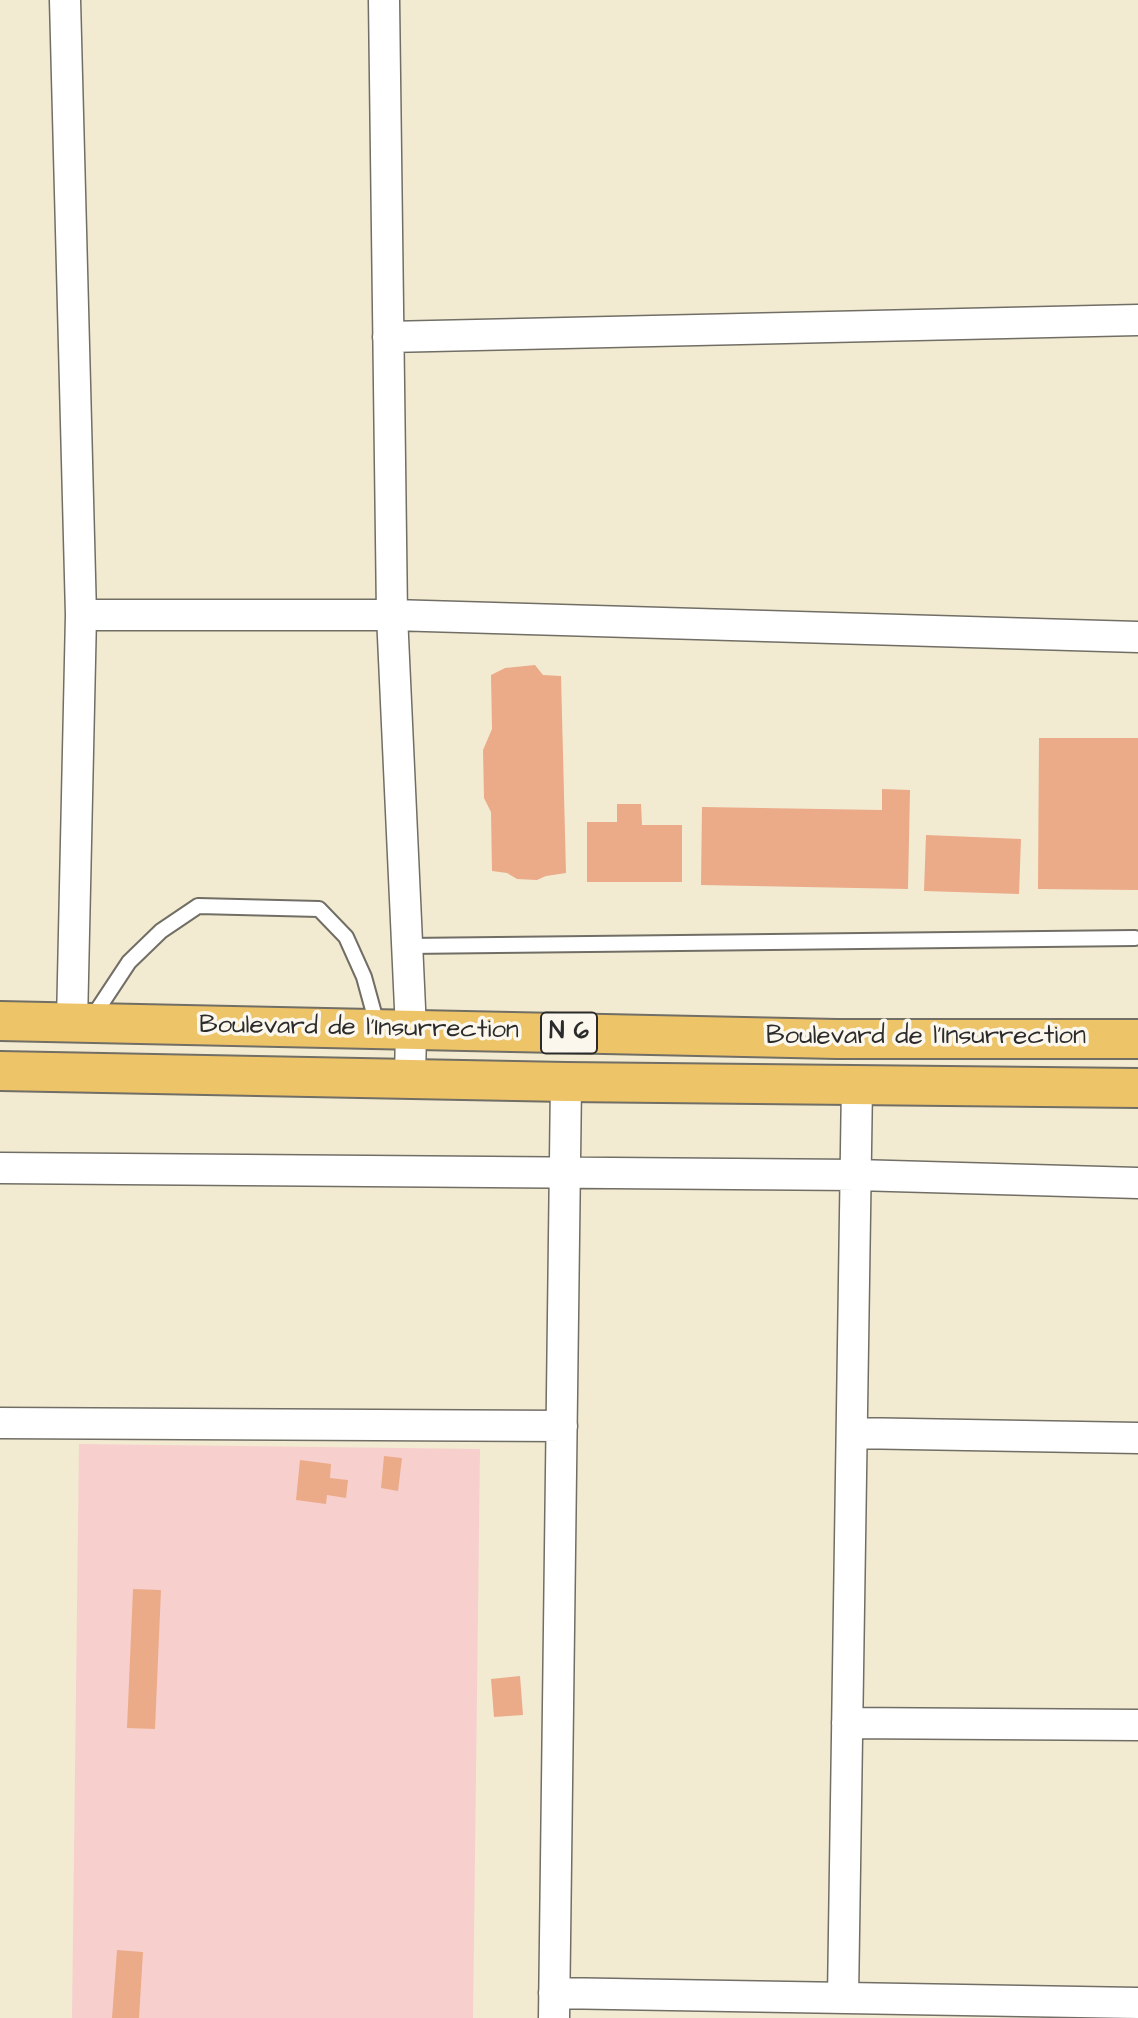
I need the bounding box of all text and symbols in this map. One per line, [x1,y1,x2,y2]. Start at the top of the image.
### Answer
street label: Boulevard de l'Insurrection [199,1011,519,1047]
road number: N 6 [541,1013,597,1054]
street label: Boulevard de l'Insurrection [766,1022,1086,1054]

